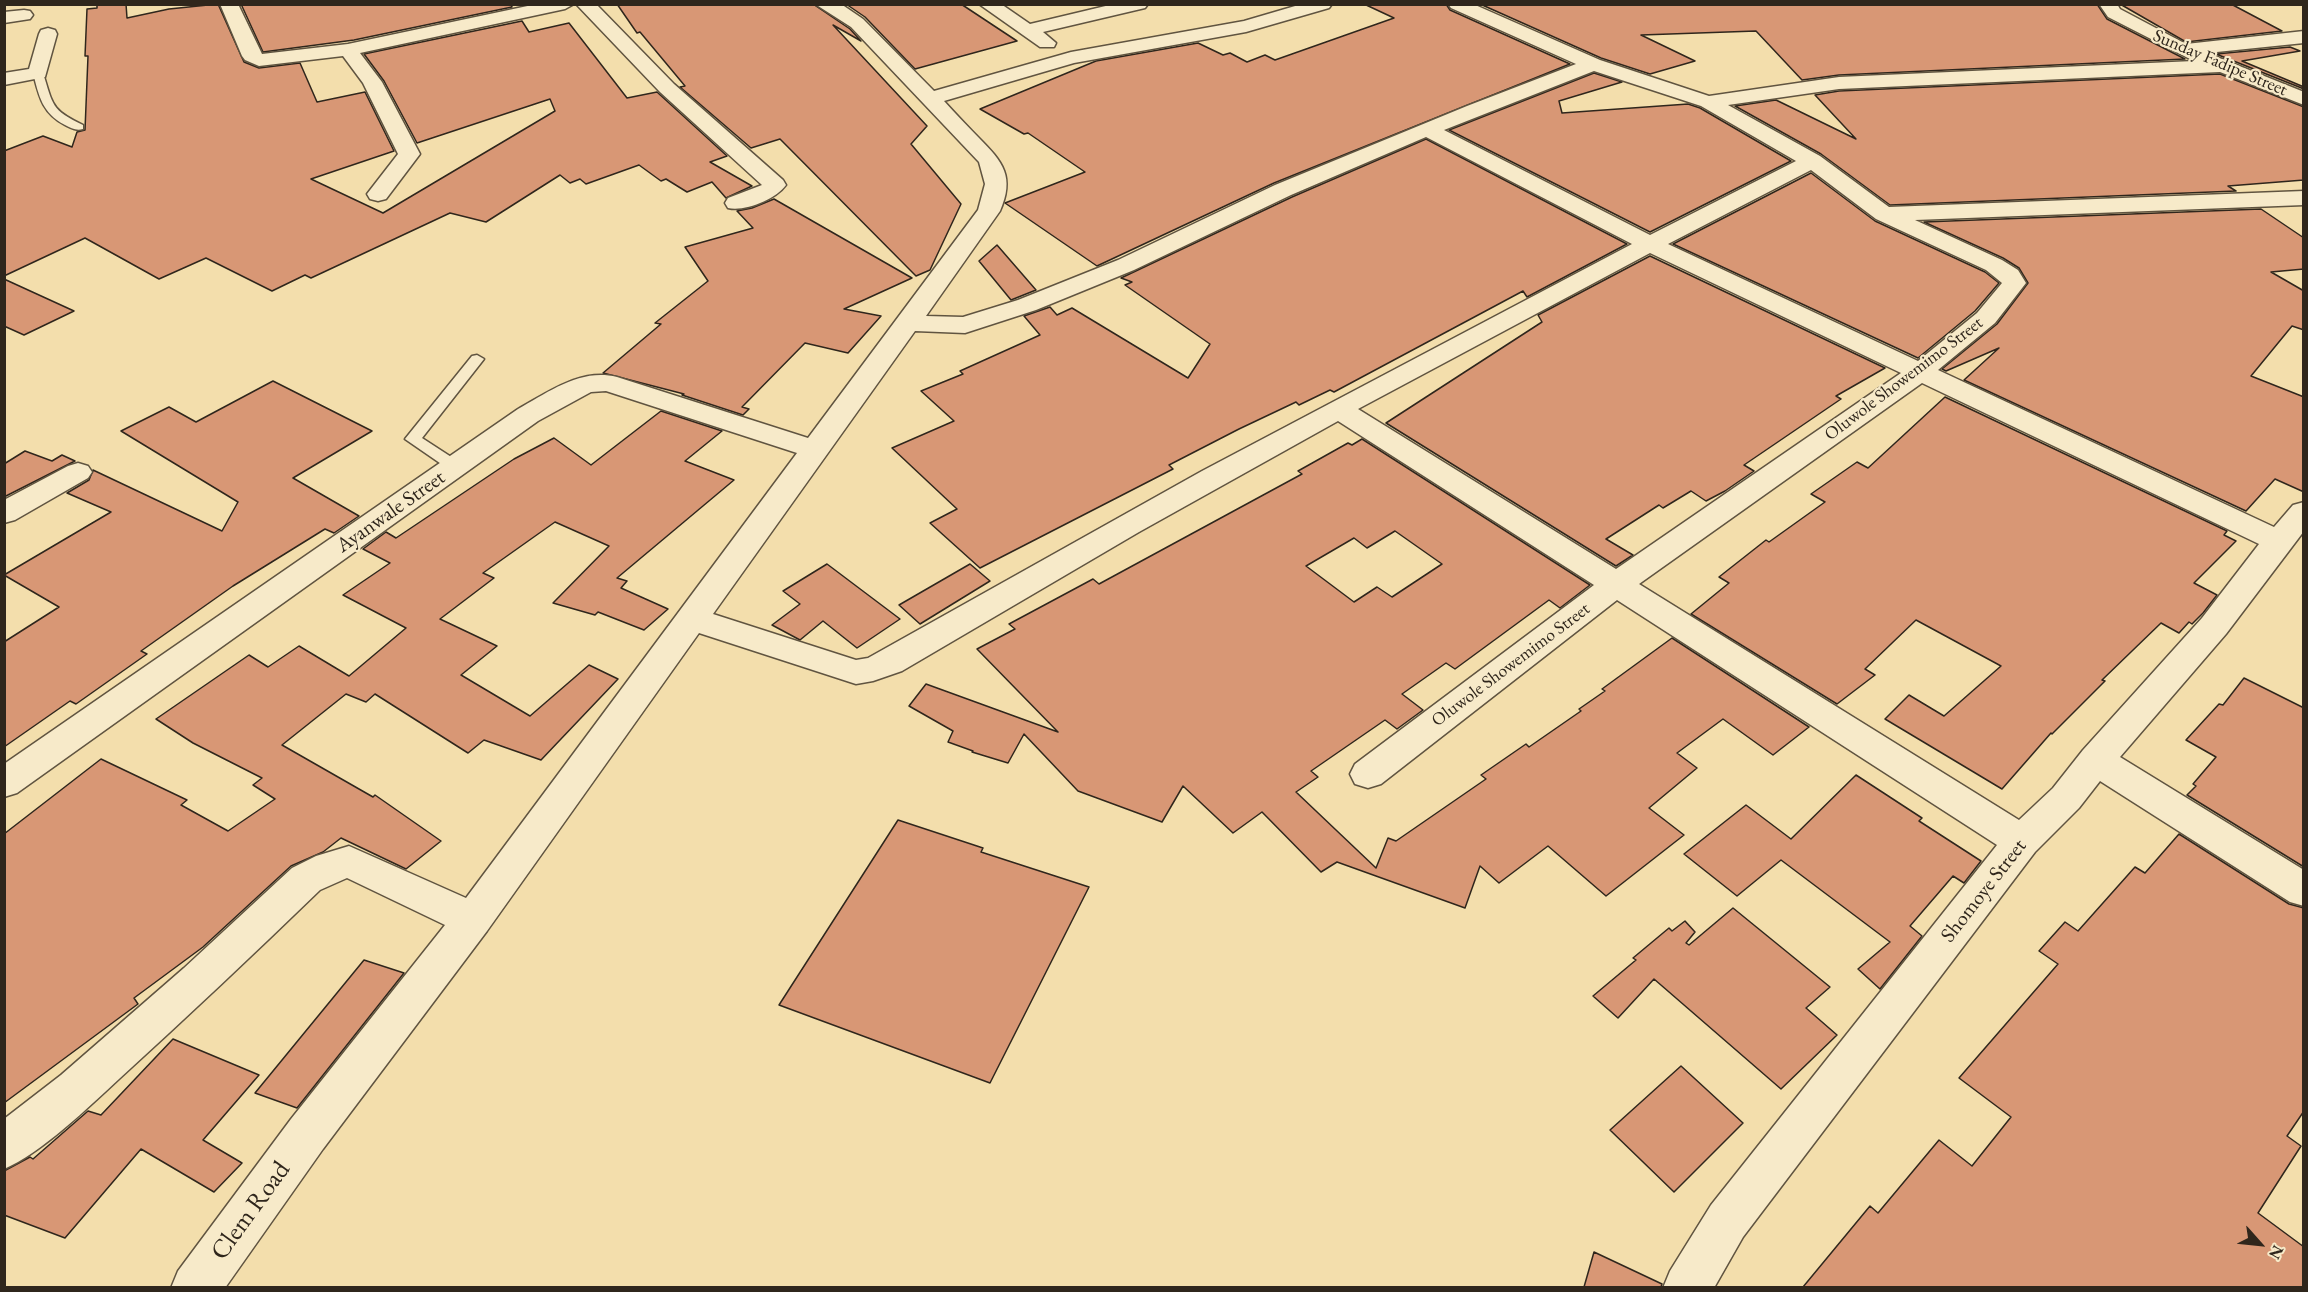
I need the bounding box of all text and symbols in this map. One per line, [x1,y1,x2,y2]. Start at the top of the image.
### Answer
street label: Sunday Fadipe Street [2150,25,2290,101]
street label: Oluwole Showemimo Street [1821,312,1987,446]
street label: Ayanwale Street [332,465,450,559]
street label: Oluwole Showemimo Street [1428,598,1594,732]
street label: Shomoye Street [1936,834,2032,948]
street label: Clem Road [205,1155,297,1267]
north arrow [2230,1214,2290,1274]
text: N [2264,1242,2289,1263]

